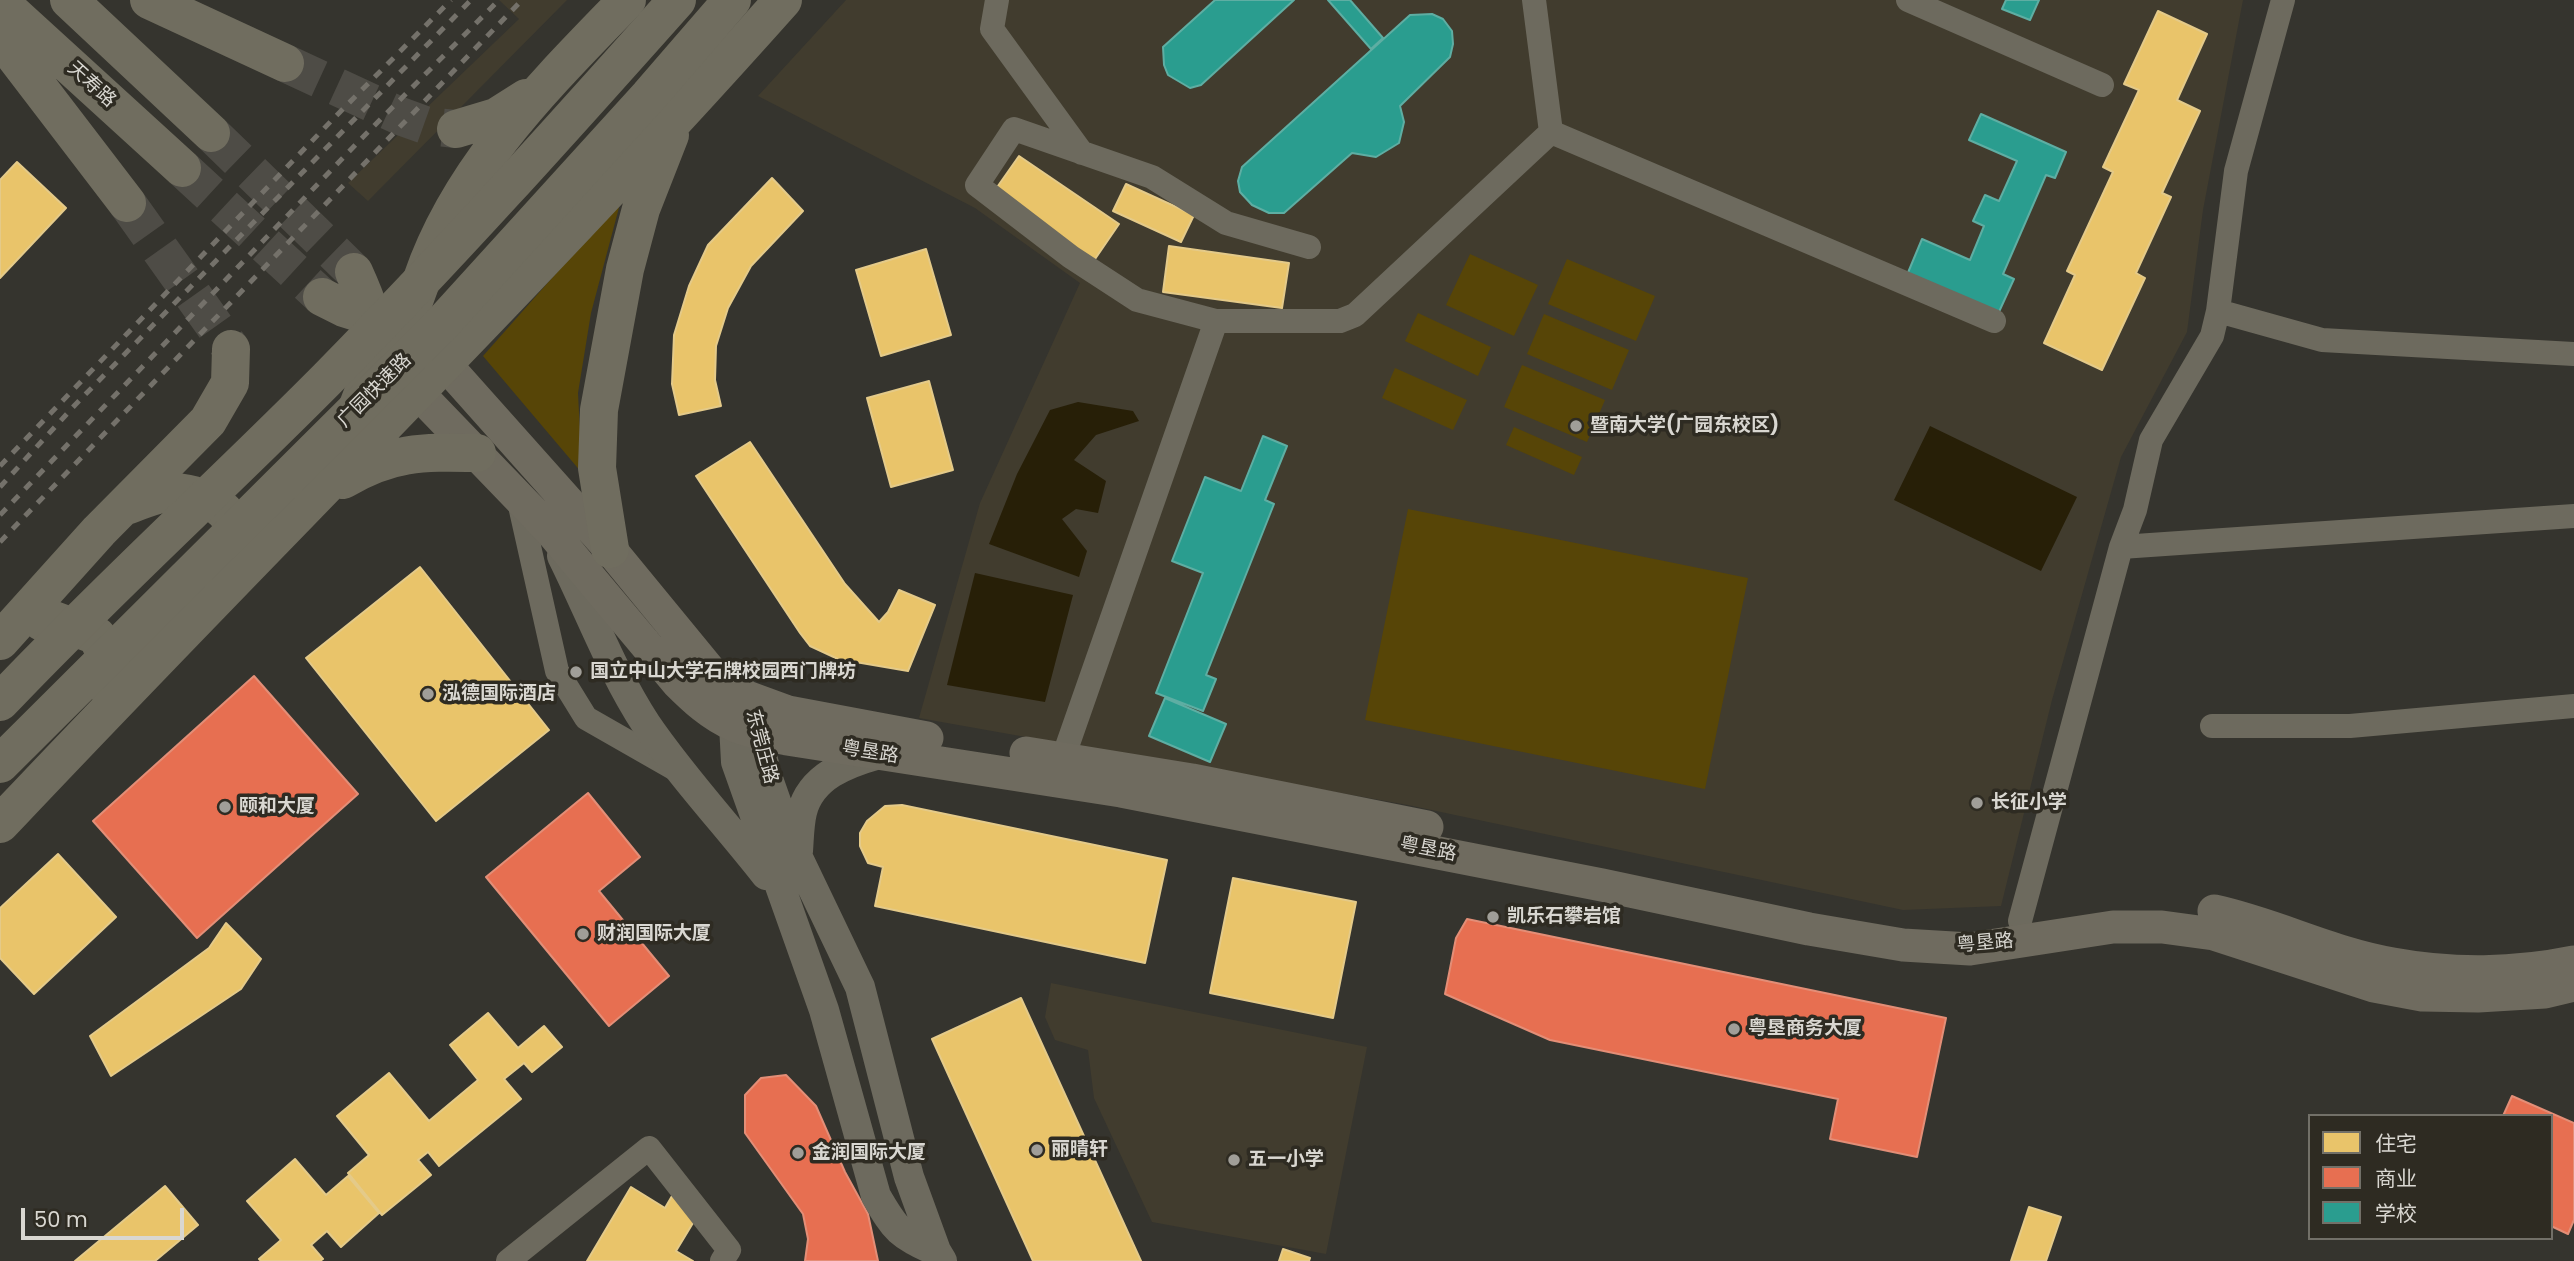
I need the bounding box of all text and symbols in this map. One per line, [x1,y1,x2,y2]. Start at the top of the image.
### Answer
street label: 天寿路 [62,57,120,113]
street label: 广园快速路 [333,349,417,433]
place label: 暨南大学(广园东校区) [1590,415,1779,437]
marker: 暨南大学(广园东校区) [1568,418,1584,434]
place label: 国立中山大学石牌校园西门牌坊 [590,661,856,683]
marker: 国立中山大学石牌校园西门牌坊 [568,664,584,680]
place label: 泓德国际酒店 [442,683,556,705]
marker: 泓德国际酒店 [420,686,436,702]
street label: 东莞庄路 [740,707,782,787]
street label: 粤垦路 [840,737,900,769]
place label: 长征小学 [1991,792,2067,814]
marker: 长征小学 [1969,795,1985,811]
place label: 颐和大厦 [239,796,315,818]
marker: 颐和大厦 [217,799,233,815]
street label: 粤垦路 [1398,833,1458,867]
place label: 凯乐石攀岩馆 [1507,906,1621,928]
marker: 凯乐石攀岩馆 [1485,909,1501,925]
place label: 财润国际大厦 [597,923,711,945]
marker: 财润国际大厦 [575,926,591,942]
street label: 粤垦路 [1956,930,2014,958]
place label: 粤垦商务大厦 [1748,1018,1862,1040]
marker: 粤垦商务大厦 [1726,1021,1742,1037]
legend [2308,1114,2553,1240]
text: 住宅 [2375,1129,2417,1158]
place label: 丽晴轩 [1051,1139,1108,1161]
place label: 金润国际大厦 [812,1142,926,1164]
marker: 丽晴轩 [1029,1142,1045,1158]
marker: 金润国际大厦 [790,1145,806,1161]
place label: 五一小学 [1248,1149,1324,1171]
marker: 五一小学 [1226,1152,1242,1168]
text: 商业 [2375,1164,2417,1193]
scale bar [24,1194,187,1238]
text: 学校 [2375,1199,2417,1228]
text: 50 m [34,1205,88,1234]

